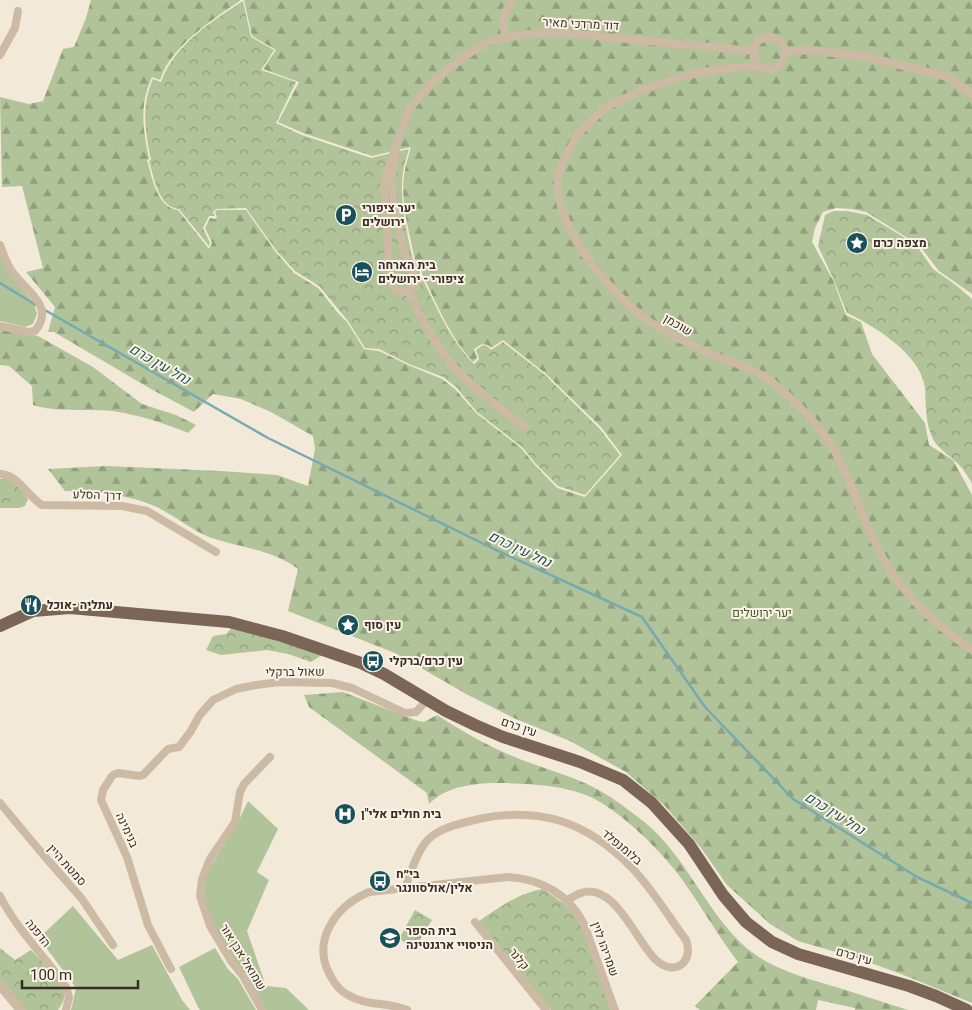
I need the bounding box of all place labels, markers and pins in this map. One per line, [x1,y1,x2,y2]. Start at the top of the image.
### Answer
place label: יער ציפורי ירושלים [362,201,415,229]
parking icon: יער ציפורי ירושלים [334,203,358,227]
place icon: מצפה כרם [845,231,869,255]
place label: מצפה כרם [873,236,927,250]
place label: בית הארחה ציפורי - ירושלים [378,258,464,286]
hotel icon: בית הארחה ציפורי - ירושלים [350,260,374,284]
restaurant icon: עתליה -אוכל [19,593,43,617]
place label: עתליה -אוכל [47,598,113,612]
place icon: עין סוף [336,613,360,637]
place label: עין סוף [364,618,401,632]
bus stop icon: עין כרם/ברקלי [361,649,385,673]
place label: עין כרם/ברקלי [389,654,463,668]
hospital icon: בית חולים אלי"ן [333,802,357,826]
place label: בית חולים אלי"ן [361,807,442,821]
place label: בי״ח אלין/אולסוונגר [396,867,473,895]
bus stop icon: בי״ח אלין/אולסוונגר [368,869,392,893]
place label: בית הספר הניסויי ארגנטינה [406,924,493,952]
school or university icon: בית הספר הניסויי ארגנטינה [378,926,402,950]

